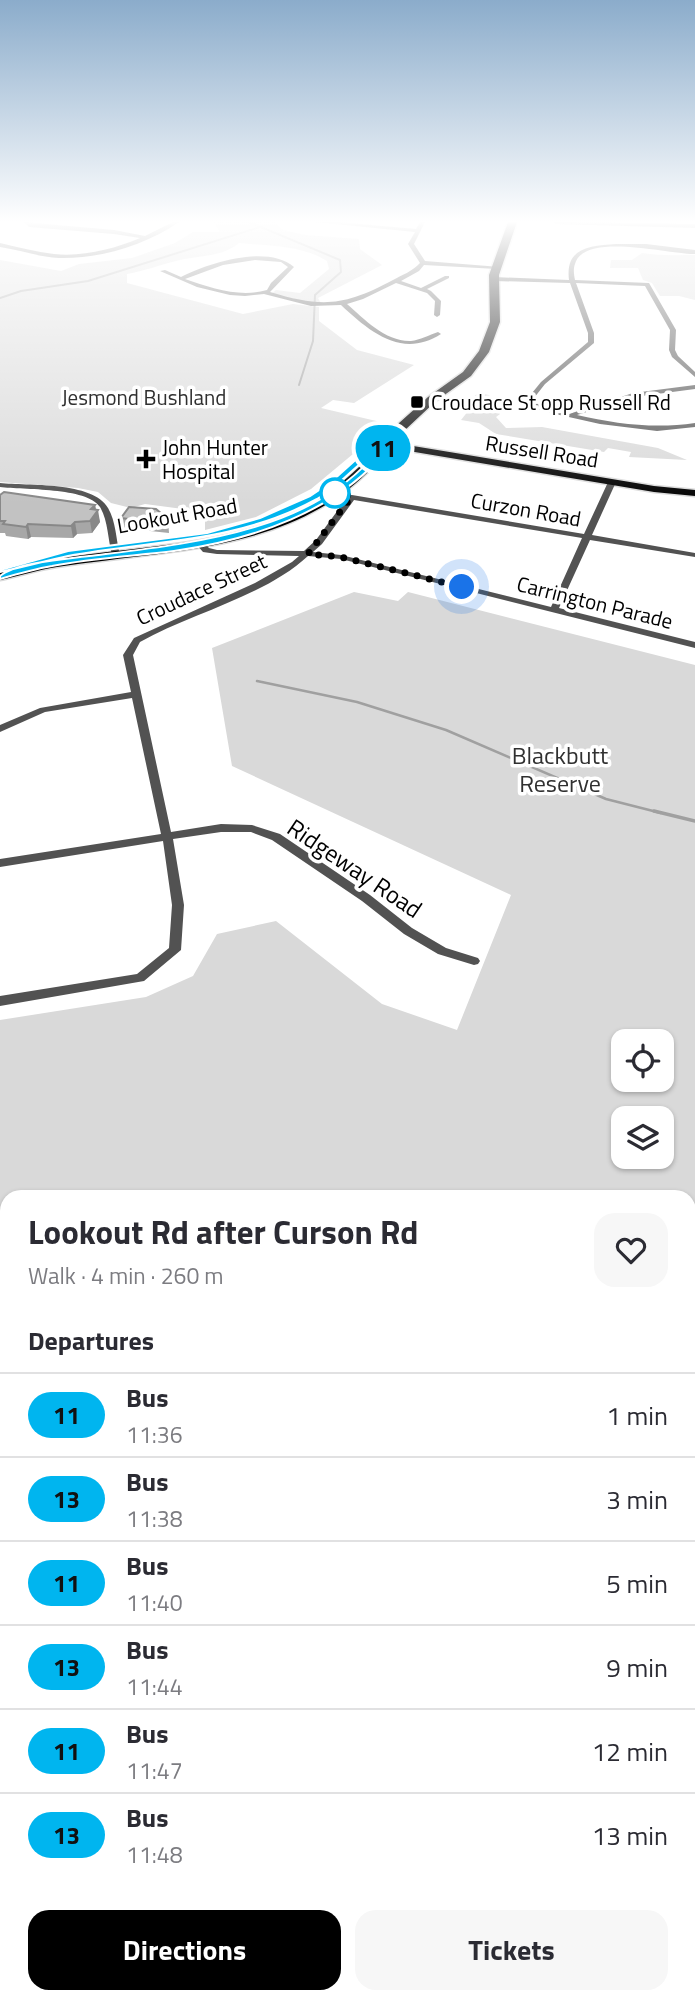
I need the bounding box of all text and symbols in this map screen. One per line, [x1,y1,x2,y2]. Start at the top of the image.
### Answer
park label: Jesmond Bushland [62,381,226,413]
place label: Croudace St opp Russell Rd [431,386,671,418]
marker: Croudace St opp Russell Rd [409,394,425,410]
line badge: 11 [352,425,414,471]
street label: Russell Road [483,426,601,476]
text: 11 [370,430,396,466]
place label: John Hunter Hospital [162,431,268,487]
marker: John Hunter Hospital [136,449,156,469]
unlabelled marker [320,478,350,508]
street label: Curzon Road [468,484,584,534]
street label: Lookout Road [114,489,240,541]
street label: Croudace Street [130,545,272,633]
street label: Carrington Parade [514,567,676,637]
your location [444,569,479,604]
park label: Blackbutt Reserve [512,737,609,801]
street label: Ridgeway Road [280,809,430,927]
map controls [611,1029,674,1169]
button: locate [611,1029,674,1092]
button: layers [611,1106,674,1169]
text: Lookout Rd after Curson Rd [28,1207,418,1257]
button: heart [594,1213,668,1287]
text: Walk · 4 min · 260 m [28,1258,224,1293]
text: Departures [28,1321,154,1360]
text: Bus [126,1378,168,1417]
text: 1 min [606,1396,668,1435]
text: 11 [53,1397,80,1433]
text: 11:36 [126,1417,183,1452]
text: Bus [126,1462,168,1501]
text: 3 min [606,1480,668,1519]
text: 13 [53,1481,80,1517]
text: 11:38 [126,1501,183,1536]
text: Bus [126,1546,168,1585]
text: 5 min [606,1564,668,1603]
text: 11 [53,1565,80,1601]
text: 11:40 [126,1585,183,1620]
text: Bus [126,1630,168,1669]
text: 9 min [606,1648,668,1687]
text: 13 [53,1649,80,1685]
text: 11:44 [126,1669,183,1704]
text: Bus [126,1714,168,1753]
text: 12 min [592,1732,668,1771]
text: 11 [53,1733,80,1769]
text: 11:47 [126,1753,183,1788]
text: Bus [126,1798,168,1837]
text: 13 min [592,1816,668,1855]
text: 13 [53,1817,80,1853]
text: 11:48 [126,1837,183,1872]
button: Directions [28,1910,341,1990]
button: Tickets [355,1910,668,1990]

